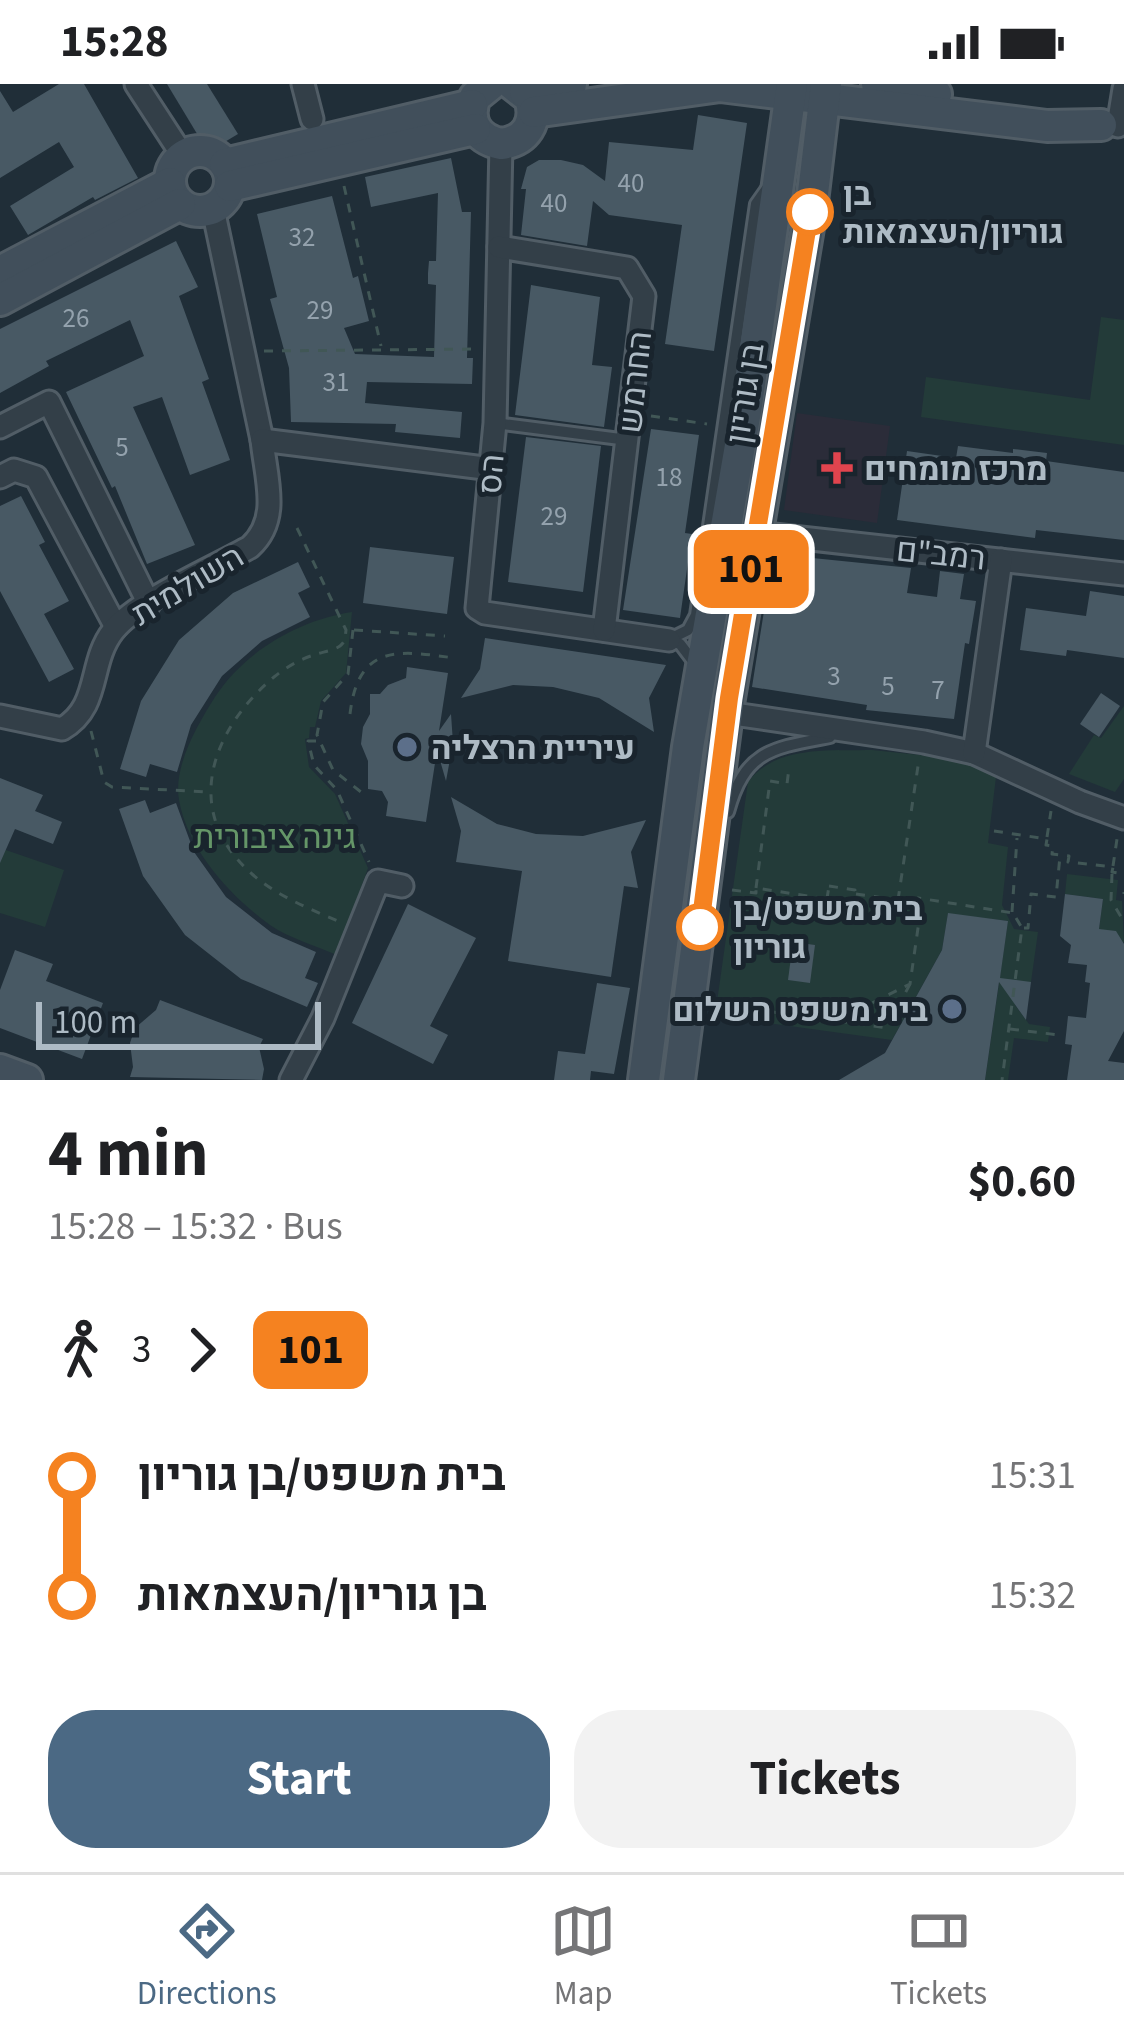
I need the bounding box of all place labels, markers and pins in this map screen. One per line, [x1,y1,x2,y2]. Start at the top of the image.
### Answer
place label: בן גוריון/העצמאות [843,171,1064,256]
marker: בן גוריון/העצמאות [788,190,832,234]
place label: מרכז מומחים [864,446,1048,493]
marker: מרכז מומחים [821,452,853,484]
place label: עיריית הרצליה [431,725,635,772]
marker: עיריית הרצליה [394,734,420,760]
place label: בית משפט/בן גוריון [733,886,923,971]
marker: בית משפט/בן גוריון [678,905,722,949]
place label: בית משפט השלום [673,987,928,1034]
marker: בית משפט השלום [939,996,965,1022]

